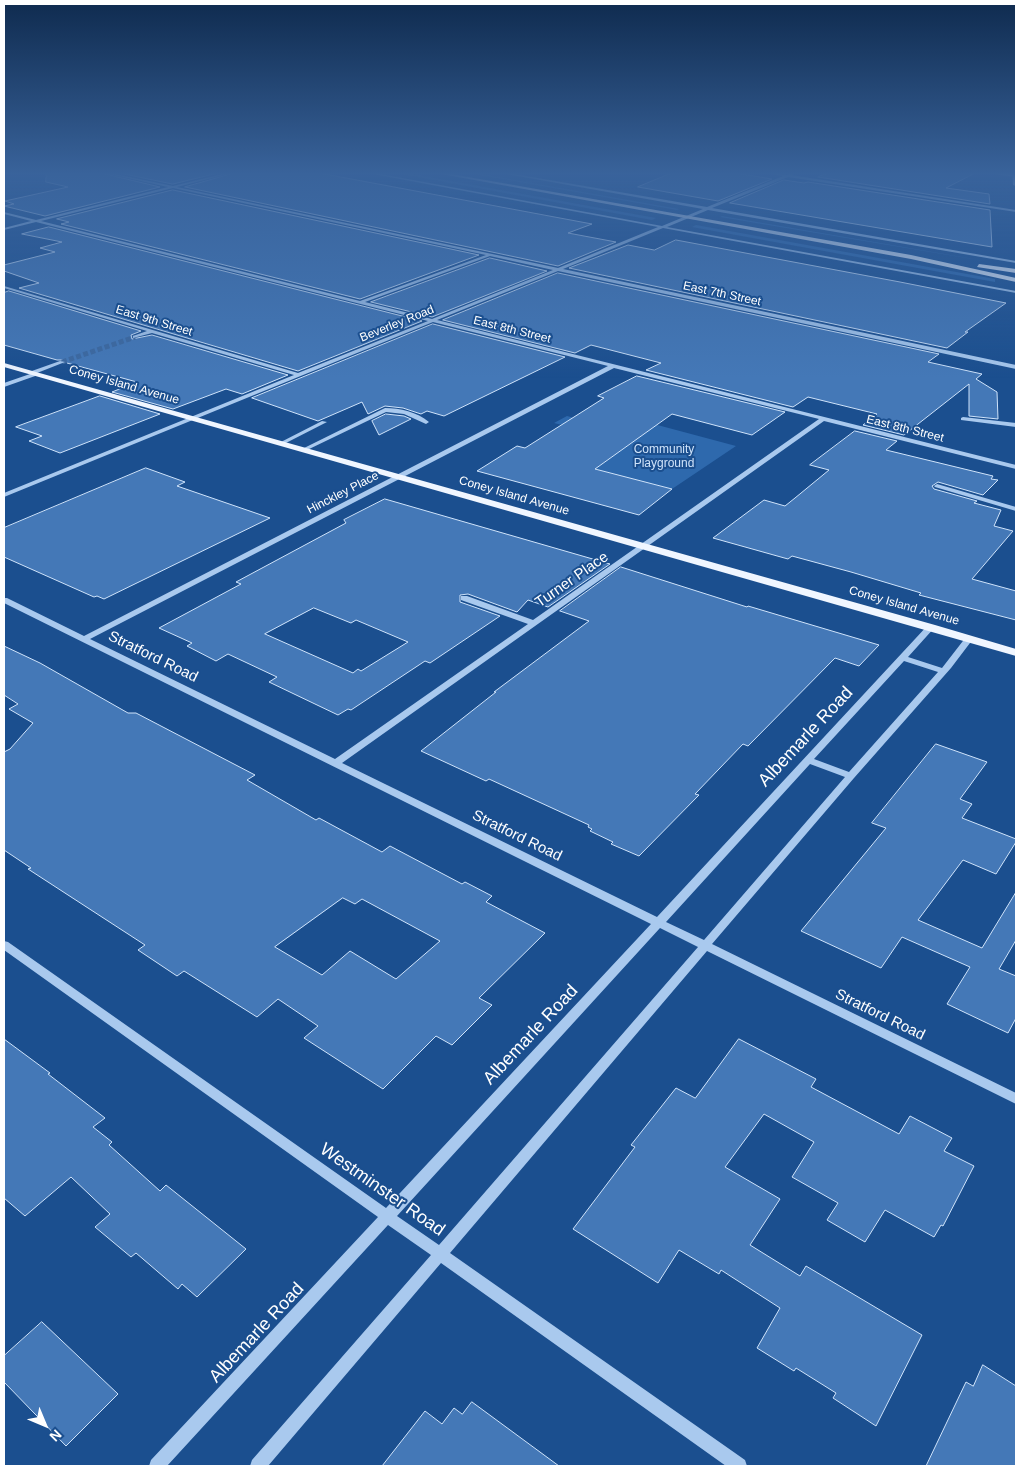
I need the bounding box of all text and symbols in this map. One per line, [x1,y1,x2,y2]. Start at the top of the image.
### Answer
street label: East 7th Street [682,279,762,309]
street label: East 9th Street [114,303,194,339]
street label: Beverley Road [358,303,436,345]
street label: East 8th Street [472,313,552,347]
street label: Coney Island Avenue [67,362,181,408]
street label: East 8th Street [865,412,945,446]
park label: Community Playground [634,443,694,471]
street label: Hinckley Place [305,469,381,517]
street label: Coney Island Avenue [457,473,571,519]
street label: Turner Place [532,548,612,612]
street label: Coney Island Avenue [847,583,961,629]
street label: Stratford Road [105,628,201,686]
street label: Albemarle Road [754,682,858,792]
street label: Stratford Road [469,807,565,865]
street label: Albemarle Road [479,980,583,1090]
street label: Stratford Road [832,986,928,1044]
street label: Westminster Road [315,1139,449,1241]
street label: Albemarle Road [205,1278,309,1388]
north arrow [20,1400,70,1450]
text: N [46,1426,65,1445]

